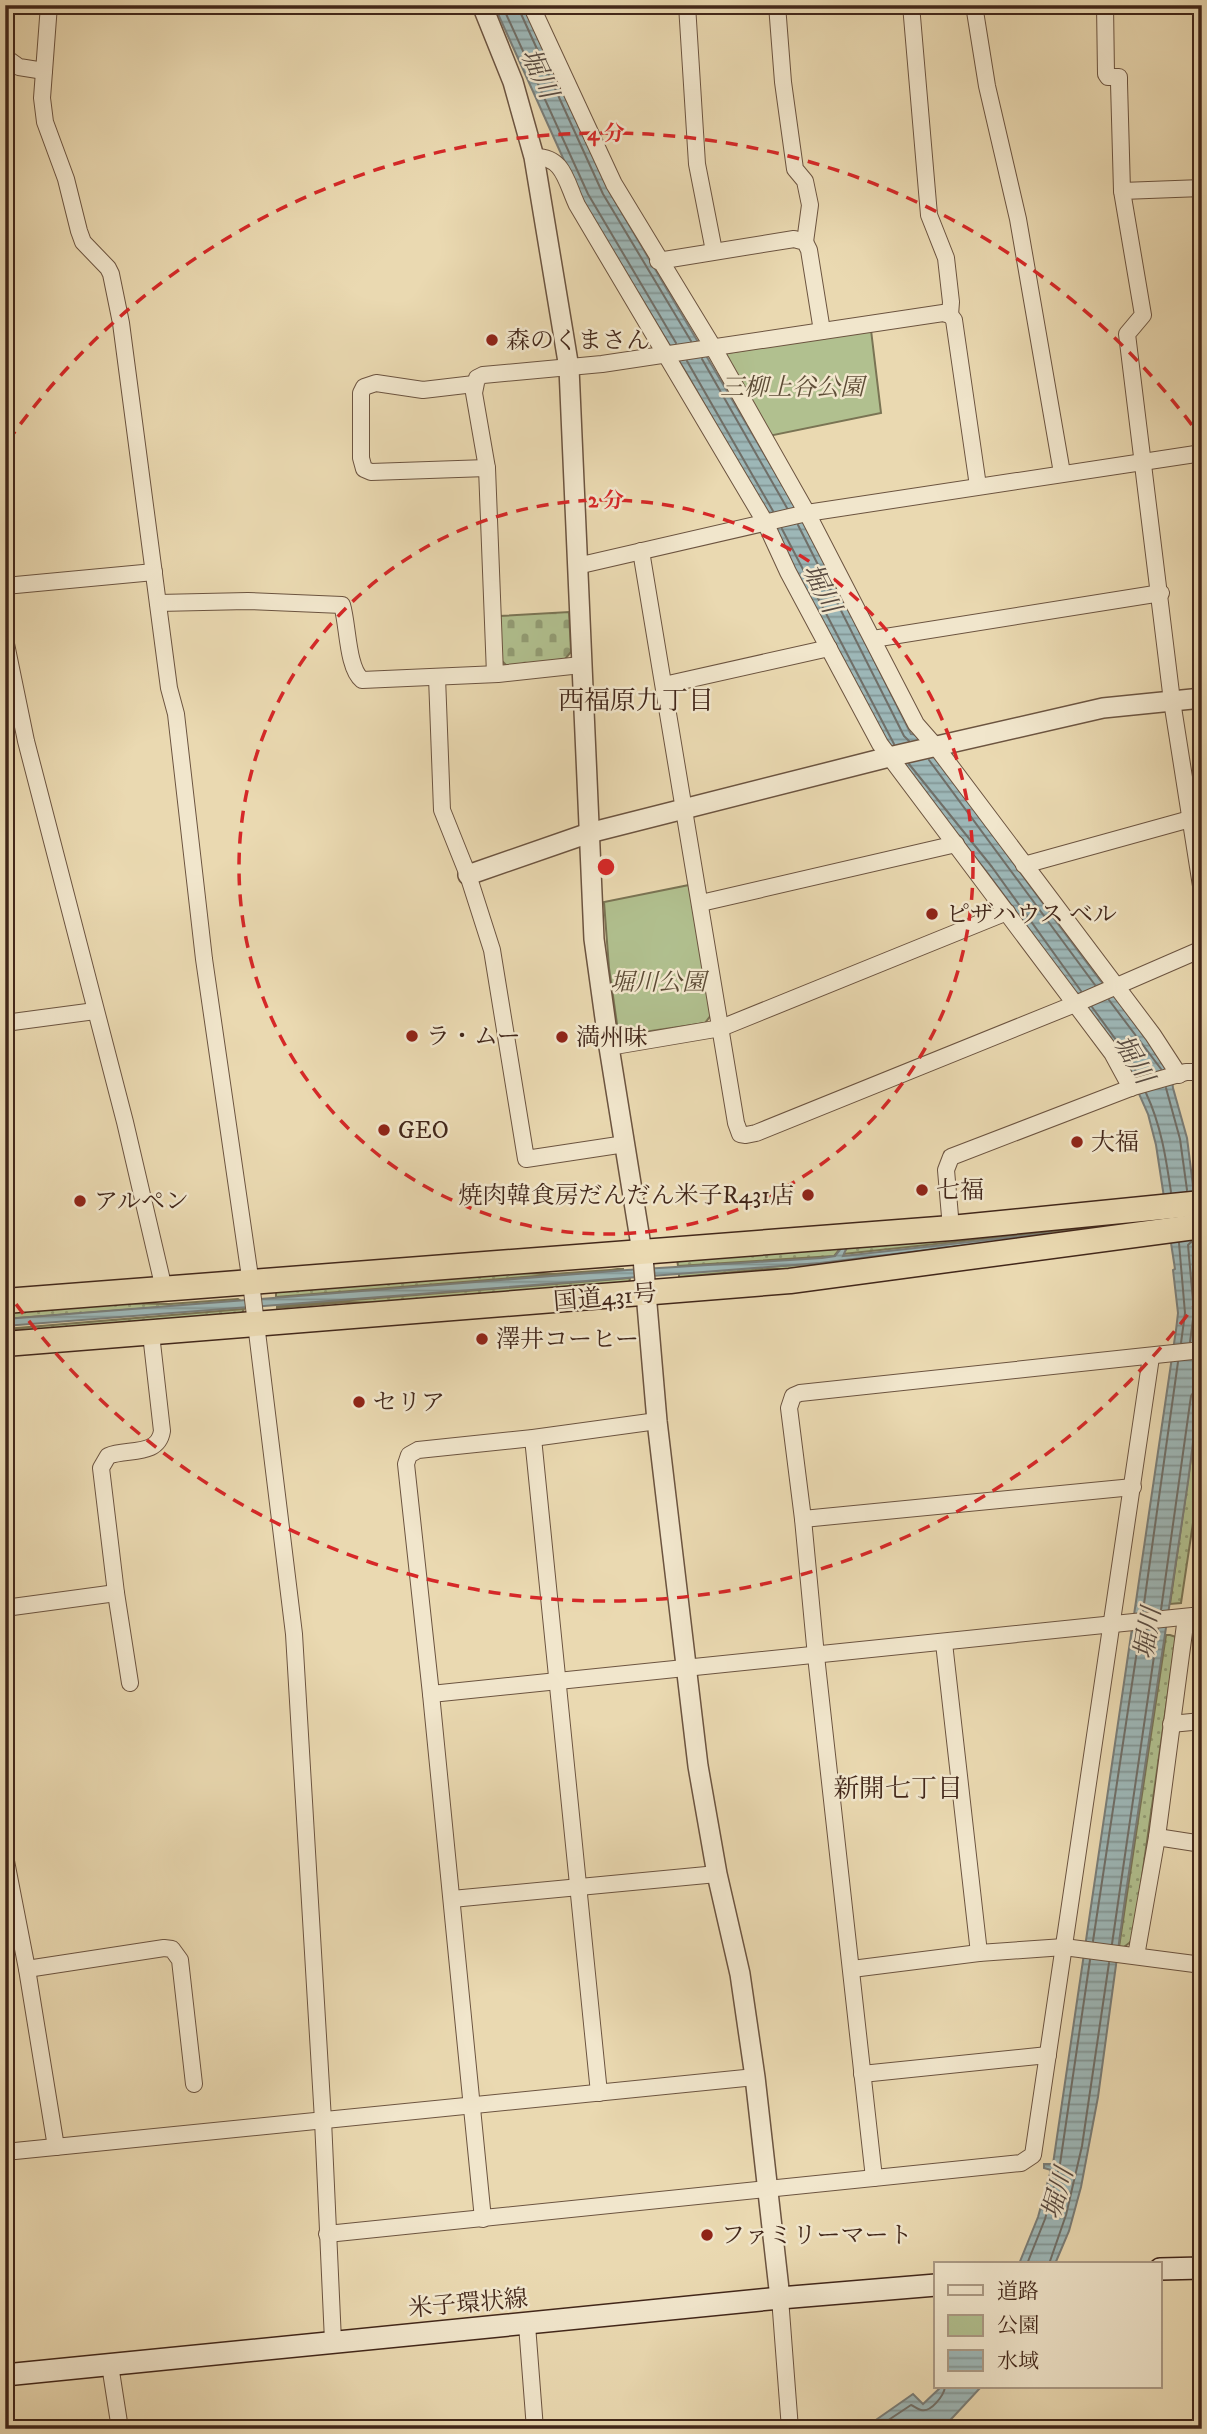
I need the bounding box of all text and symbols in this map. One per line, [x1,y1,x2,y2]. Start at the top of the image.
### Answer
water label: 堀川 [513,43,566,107]
text: 4 分 [587,121,625,147]
place label: 森のくまさん [506,326,650,356]
marker: 森のくまさん [484,332,500,348]
park label: 三柳上谷公園 [720,373,868,403]
text: 2 分 [588,488,624,514]
water label: 堀川 [794,558,849,622]
district label: 西福原九丁目 [558,685,714,718]
centre of rings [594,855,618,879]
place label: ピザハウス ベル [946,900,1117,930]
marker: ピザハウス ベル [924,906,940,922]
park label: 堀川公園 [610,968,710,998]
place label: ラ・ムー [426,1022,521,1052]
place label: 満州味 [576,1023,648,1053]
marker: ラ・ムー [404,1028,420,1044]
marker: 満州味 [554,1029,570,1045]
water label: 堀川 [1105,1029,1162,1093]
place label: GEO [398,1116,449,1146]
marker: GEO [376,1122,392,1138]
place label: 大福 [1091,1128,1139,1158]
marker: 大福 [1069,1134,1085,1150]
place label: 七福 [936,1176,984,1206]
place label: 焼肉韓食房だんだん米子R431店 [458,1181,794,1211]
marker: 七福 [914,1182,930,1198]
place label: アルペン [94,1187,189,1217]
marker: 焼肉韓食房だんだん米子R431店 [800,1187,816,1203]
marker: アルペン [72,1193,88,1209]
street label: 国道431号 [552,1279,658,1317]
place label: 澤井コーヒー [496,1325,639,1355]
marker: 澤井コーヒー [474,1331,490,1347]
place label: セリア [373,1388,445,1418]
marker: セリア [351,1394,367,1410]
water label: 堀川 [1128,1602,1169,1662]
district label: 新開七丁目 [833,1773,963,1806]
water label: 堀川 [1035,2161,1082,2223]
place label: ファミリーマート [721,2221,913,2251]
marker: ファミリーマート [699,2227,715,2243]
legend [934,2262,1162,2388]
text: 道路 [997,2279,1039,2305]
street label: 米子環状線 [407,2284,529,2324]
text: 公園 [997,2313,1039,2339]
text: 水域 [997,2349,1039,2375]

